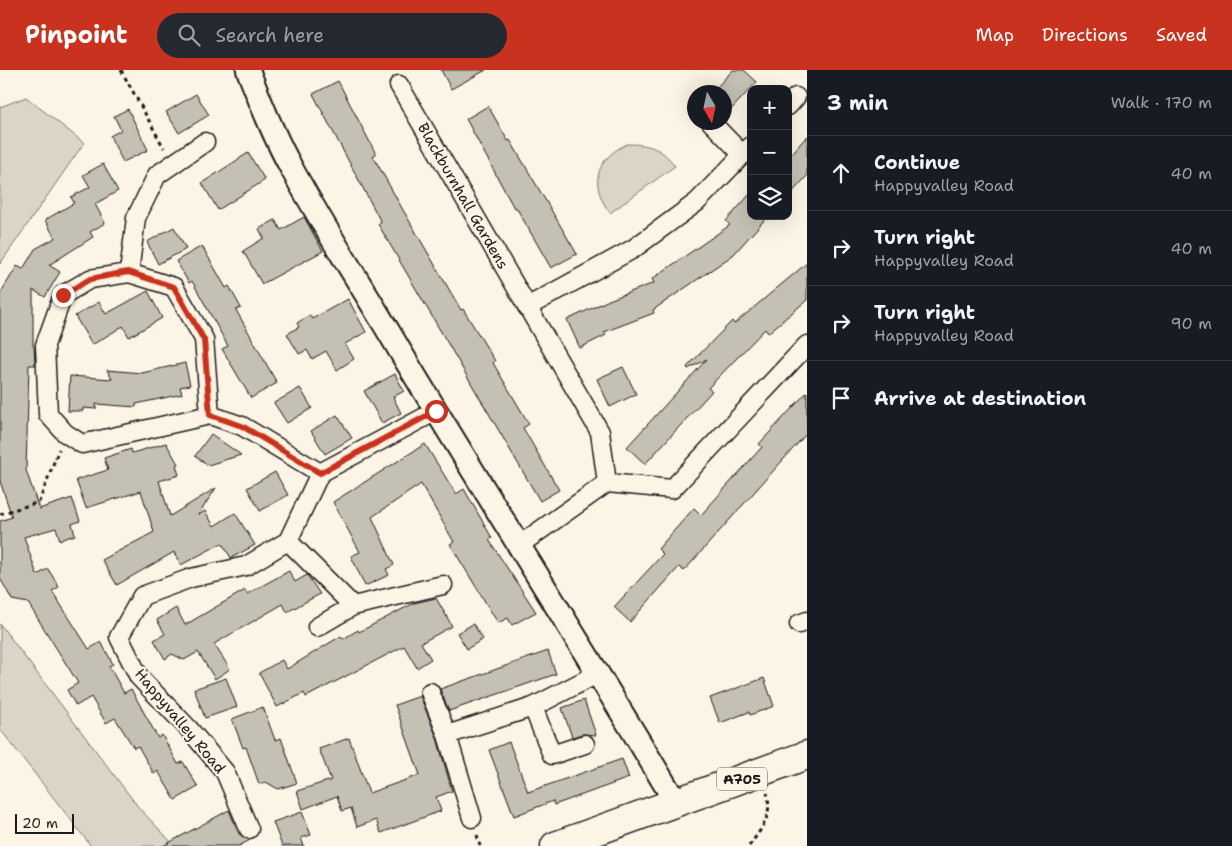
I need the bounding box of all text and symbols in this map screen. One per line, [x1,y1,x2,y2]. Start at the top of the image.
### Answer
search box [157,13,507,58]
text: Pinpoint [25,19,127,51]
icon: search [175,21,203,49]
text: Search here [215,23,324,48]
text: Map [976,23,1014,47]
text: Directions [1042,23,1128,47]
text: Saved [1156,23,1207,47]
north arrow [687,85,732,130]
map controls [747,85,792,220]
button: + [747,85,792,130]
text: 3 min [827,89,888,117]
text: Walk · 170 m [1111,92,1212,113]
street label: Blackburnhall Gardens [413,119,513,273]
button: − [747,130,792,175]
text: Continue [874,150,960,175]
icon: ahead [827,159,855,187]
text: 40 m [1170,163,1212,184]
button: layers [747,175,792,220]
text: Happyvalley Road [874,175,1014,196]
text: Turn right [874,225,975,250]
icon: right [827,234,855,262]
text: 40 m [1170,238,1212,259]
text: Happyvalley Road [874,250,1014,271]
route end [52,284,75,307]
text: Turn right [874,300,975,325]
icon: right [827,309,855,337]
text: 90 m [1171,313,1212,334]
text: Happyvalley Road [874,325,1014,346]
icon: arrive [827,384,855,412]
text: Arrive at destination [874,386,1086,411]
route start [425,400,448,423]
street label: Happyvalley Road [130,664,230,778]
road number: A705 [717,768,767,791]
scale bar [15,811,74,834]
text: 20 m [22,814,58,832]

